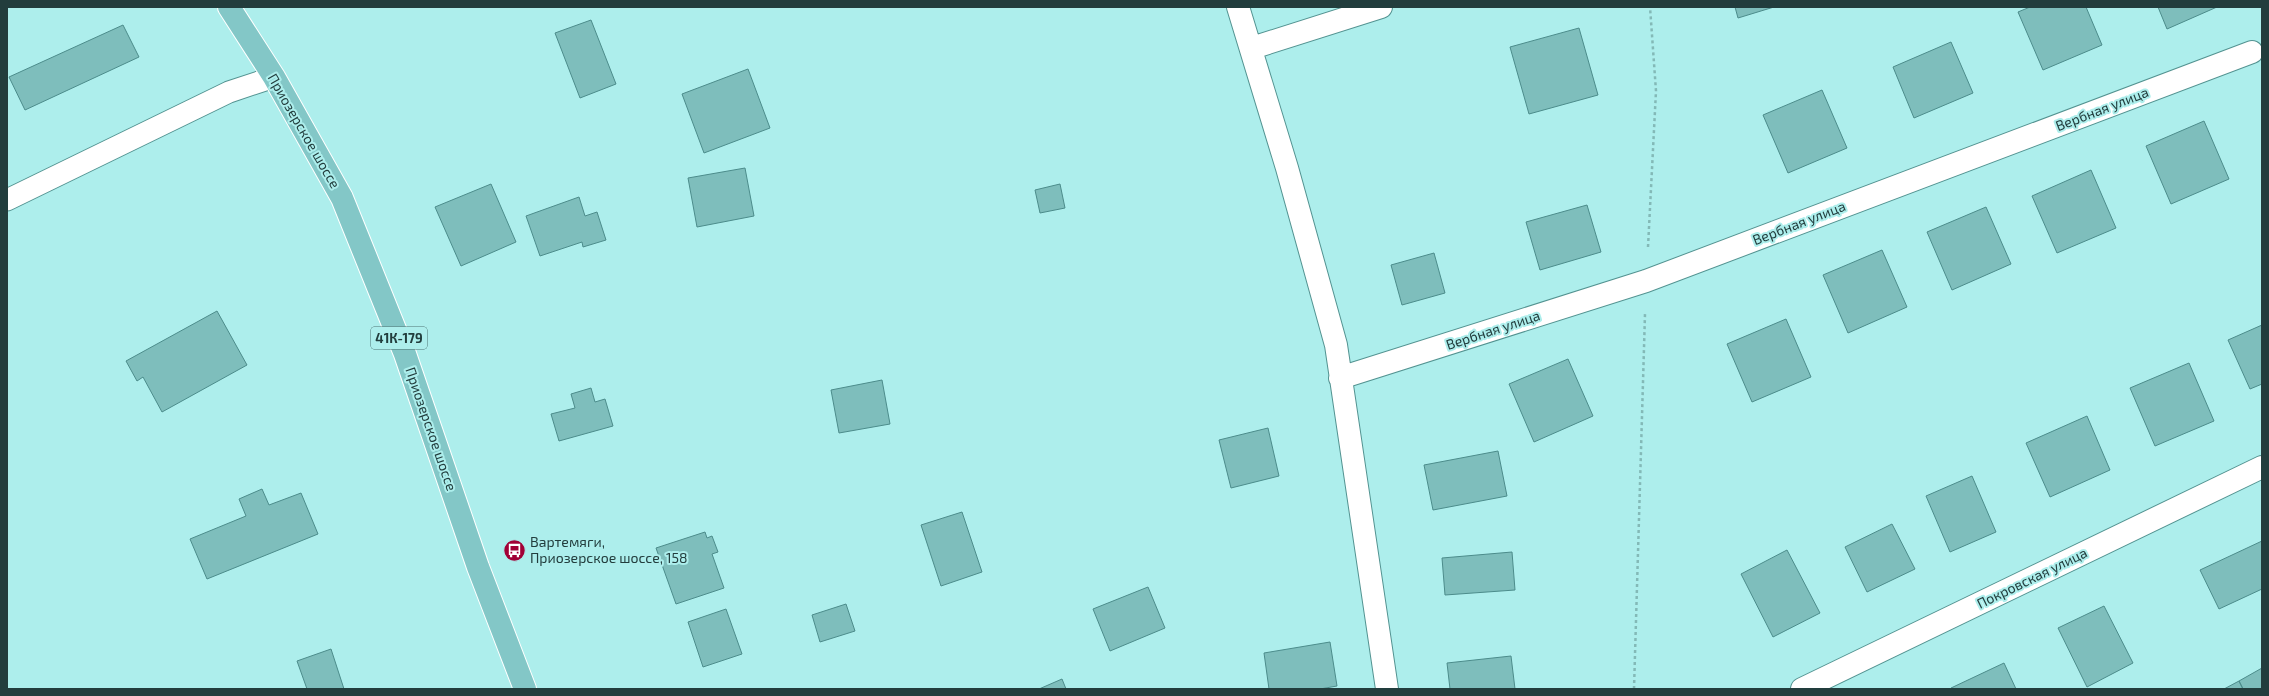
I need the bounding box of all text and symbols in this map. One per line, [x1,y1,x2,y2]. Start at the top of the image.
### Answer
street label: Приозерское шоссе [265,70,344,191]
street label: Вербная улица [2053,83,2151,134]
street label: Вербная улица [1750,197,1848,248]
street label: Вербная улица [1444,306,1542,353]
road number: 41К-179 [371,327,427,349]
street label: Приозерское шоссе [402,365,461,493]
place label: Вартемяги, Приозерское шоссе, 158 [530,533,688,566]
bus stop icon: Вартемяги, Приозерское шоссе, 158 [501,537,527,563]
street label: Покровская улица [1974,543,2090,612]

